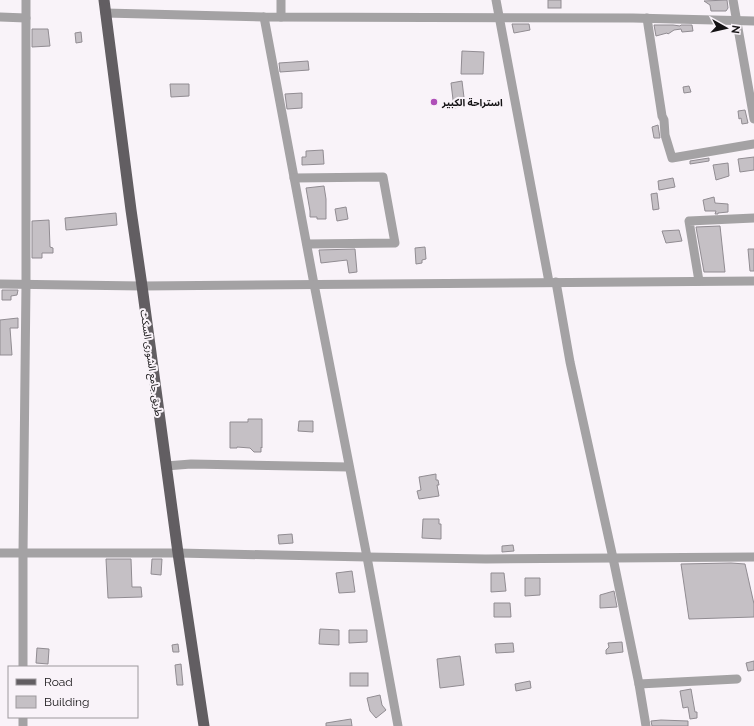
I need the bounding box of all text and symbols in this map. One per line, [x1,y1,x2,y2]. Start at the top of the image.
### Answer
north arrow [706,8,746,48]
text: N [728,24,742,34]
marker: استراحة الكبير [429,97,439,107]
place label: استراحة الكبير [441,97,503,109]
street label: طريق جامع الشورى السكت [137,309,164,418]
legend [8,666,138,718]
text: Road [44,675,73,689]
text: Building [44,695,90,709]

